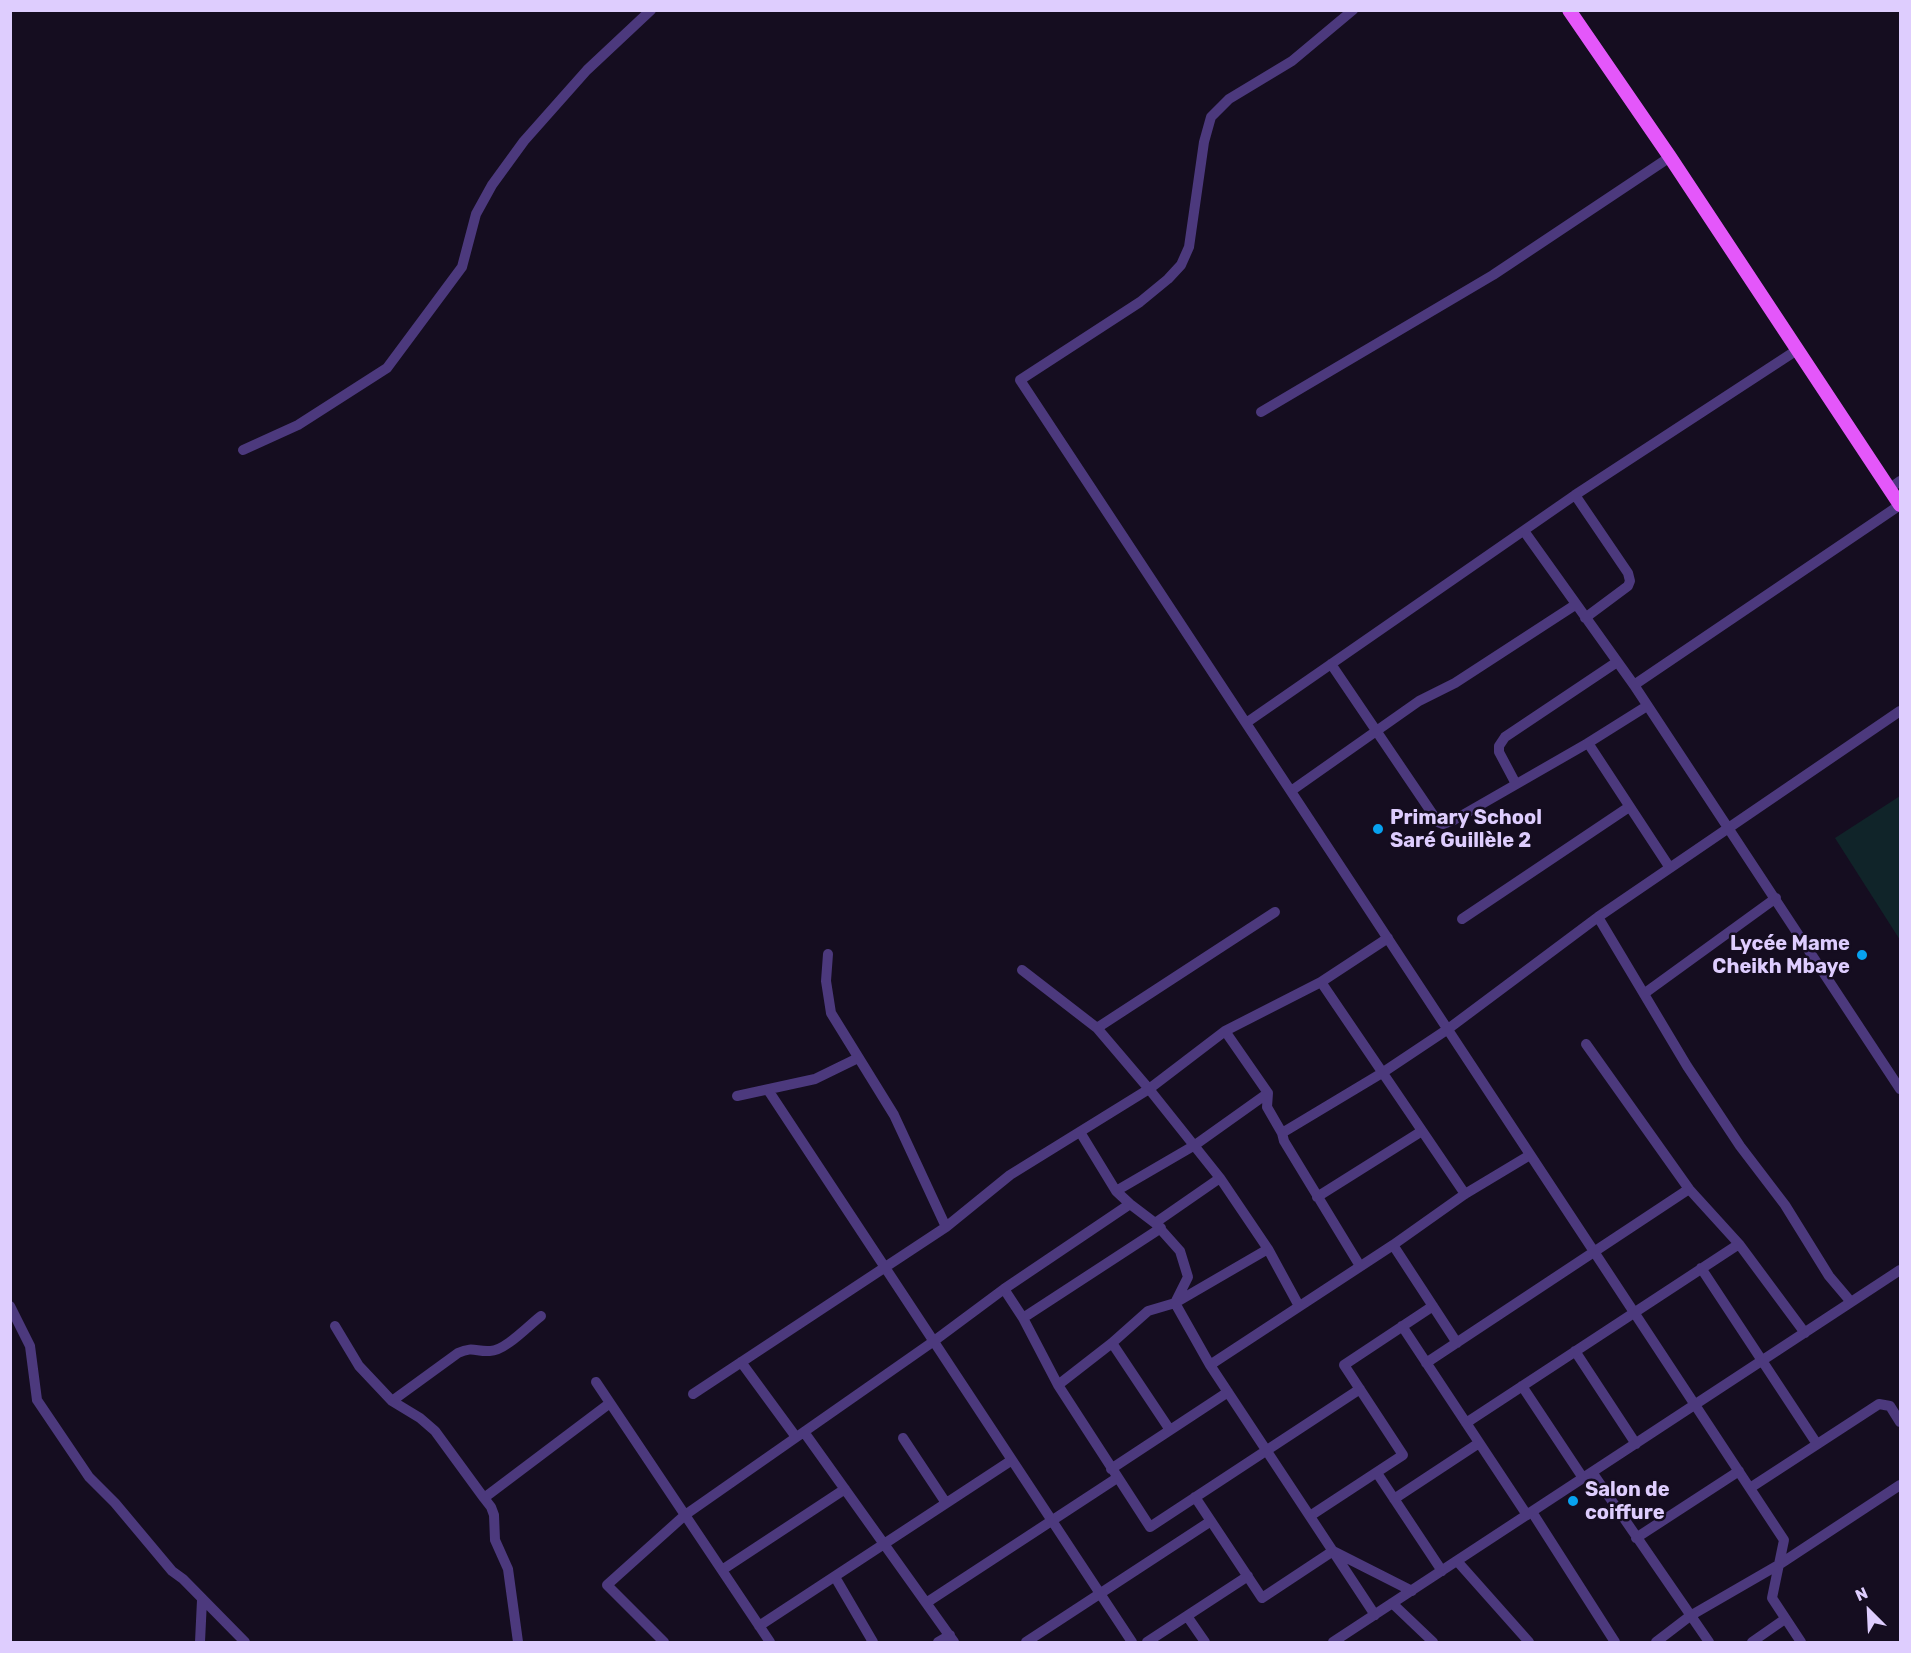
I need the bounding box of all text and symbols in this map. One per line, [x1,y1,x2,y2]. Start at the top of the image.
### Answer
place label: Primary School Saré Guillèle 2 [1390,806,1542,853]
marker: Primary School Saré Guillèle 2 [1371,822,1385,836]
place label: Lycée Mame Cheikh Mbaye [1712,932,1850,979]
marker: Lycée Mame Cheikh Mbaye [1855,948,1869,962]
place label: Salon de coiffure [1585,1478,1670,1525]
marker: Salon de coiffure [1566,1494,1580,1508]
north arrow [1839,1581,1899,1641]
text: N [1852,1583,1871,1605]

